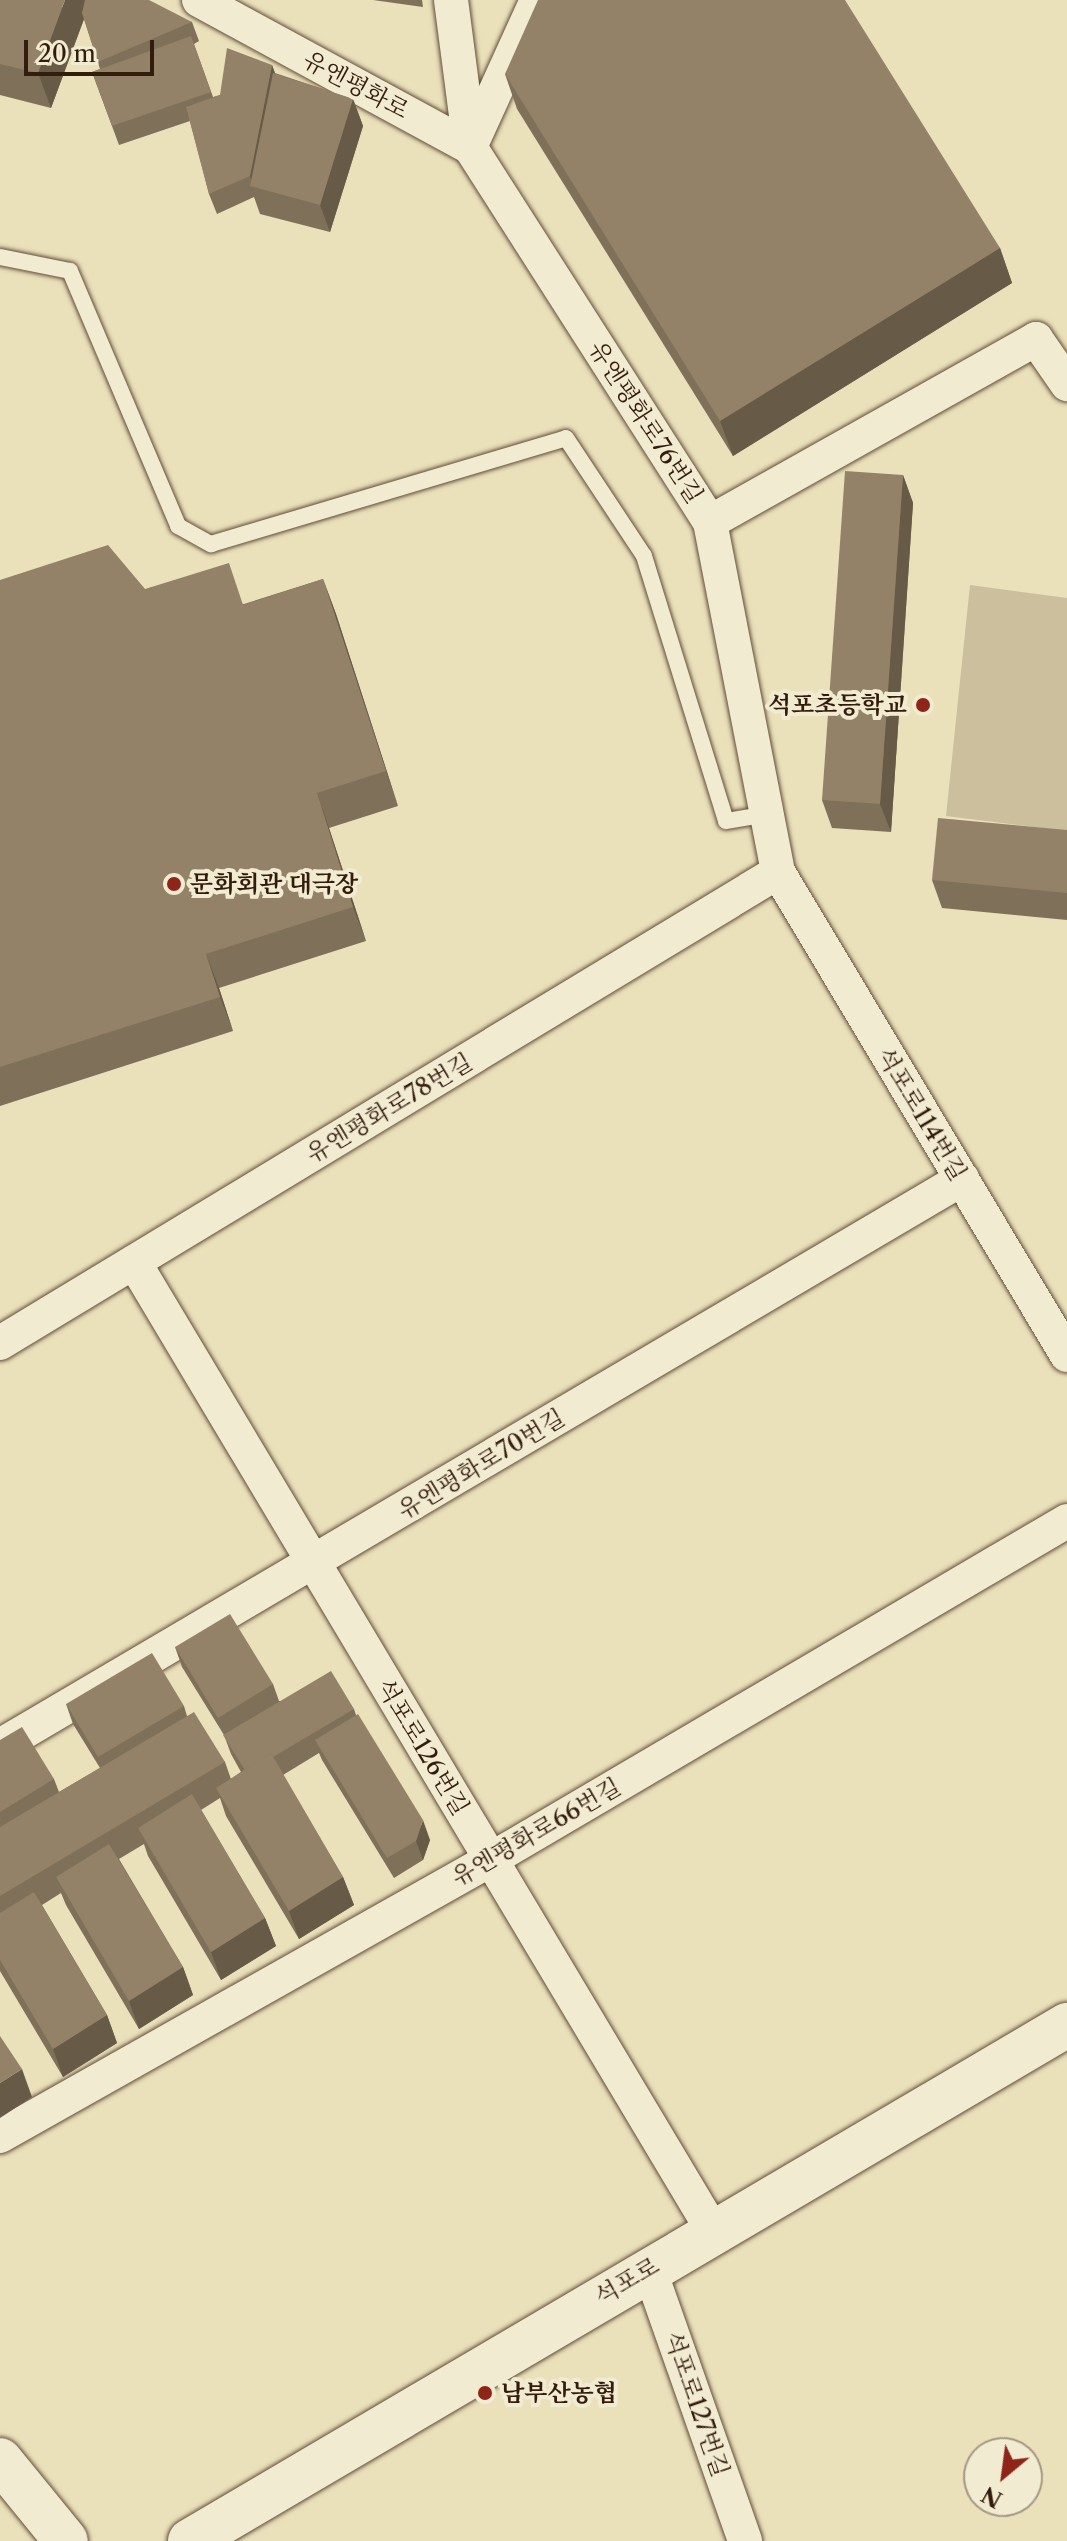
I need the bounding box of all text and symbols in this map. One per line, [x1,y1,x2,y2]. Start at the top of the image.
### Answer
scale bar [28,24,158,74]
text: 20 m [38,39,96,68]
street label: 유엔평화로 [298,45,414,125]
street label: 유엔평화로76번길 [583,335,709,509]
place label: 석포초등학교 [768,691,907,719]
marker: 석포초등학교 [914,696,932,714]
place label: 문화회관 대극장 [190,870,358,898]
marker: 문화회관 대극장 [165,875,183,893]
street label: 석포로114번길 [871,1042,973,1186]
street label: 유엔평화로78번길 [301,1047,477,1169]
street label: 유엔평화로70번길 [392,1403,570,1525]
street label: 석포로126번길 [371,1674,475,1820]
street label: 유엔평화로66번길 [446,1772,626,1892]
street label: 석포로 [590,2251,664,2311]
street label: 석포로127번길 [659,2328,735,2480]
place label: 남부산농협 [501,2379,617,2407]
marker: 남부산농협 [476,2384,494,2402]
north arrow [963,2437,1043,2517]
text: N [977,2480,1007,2513]

